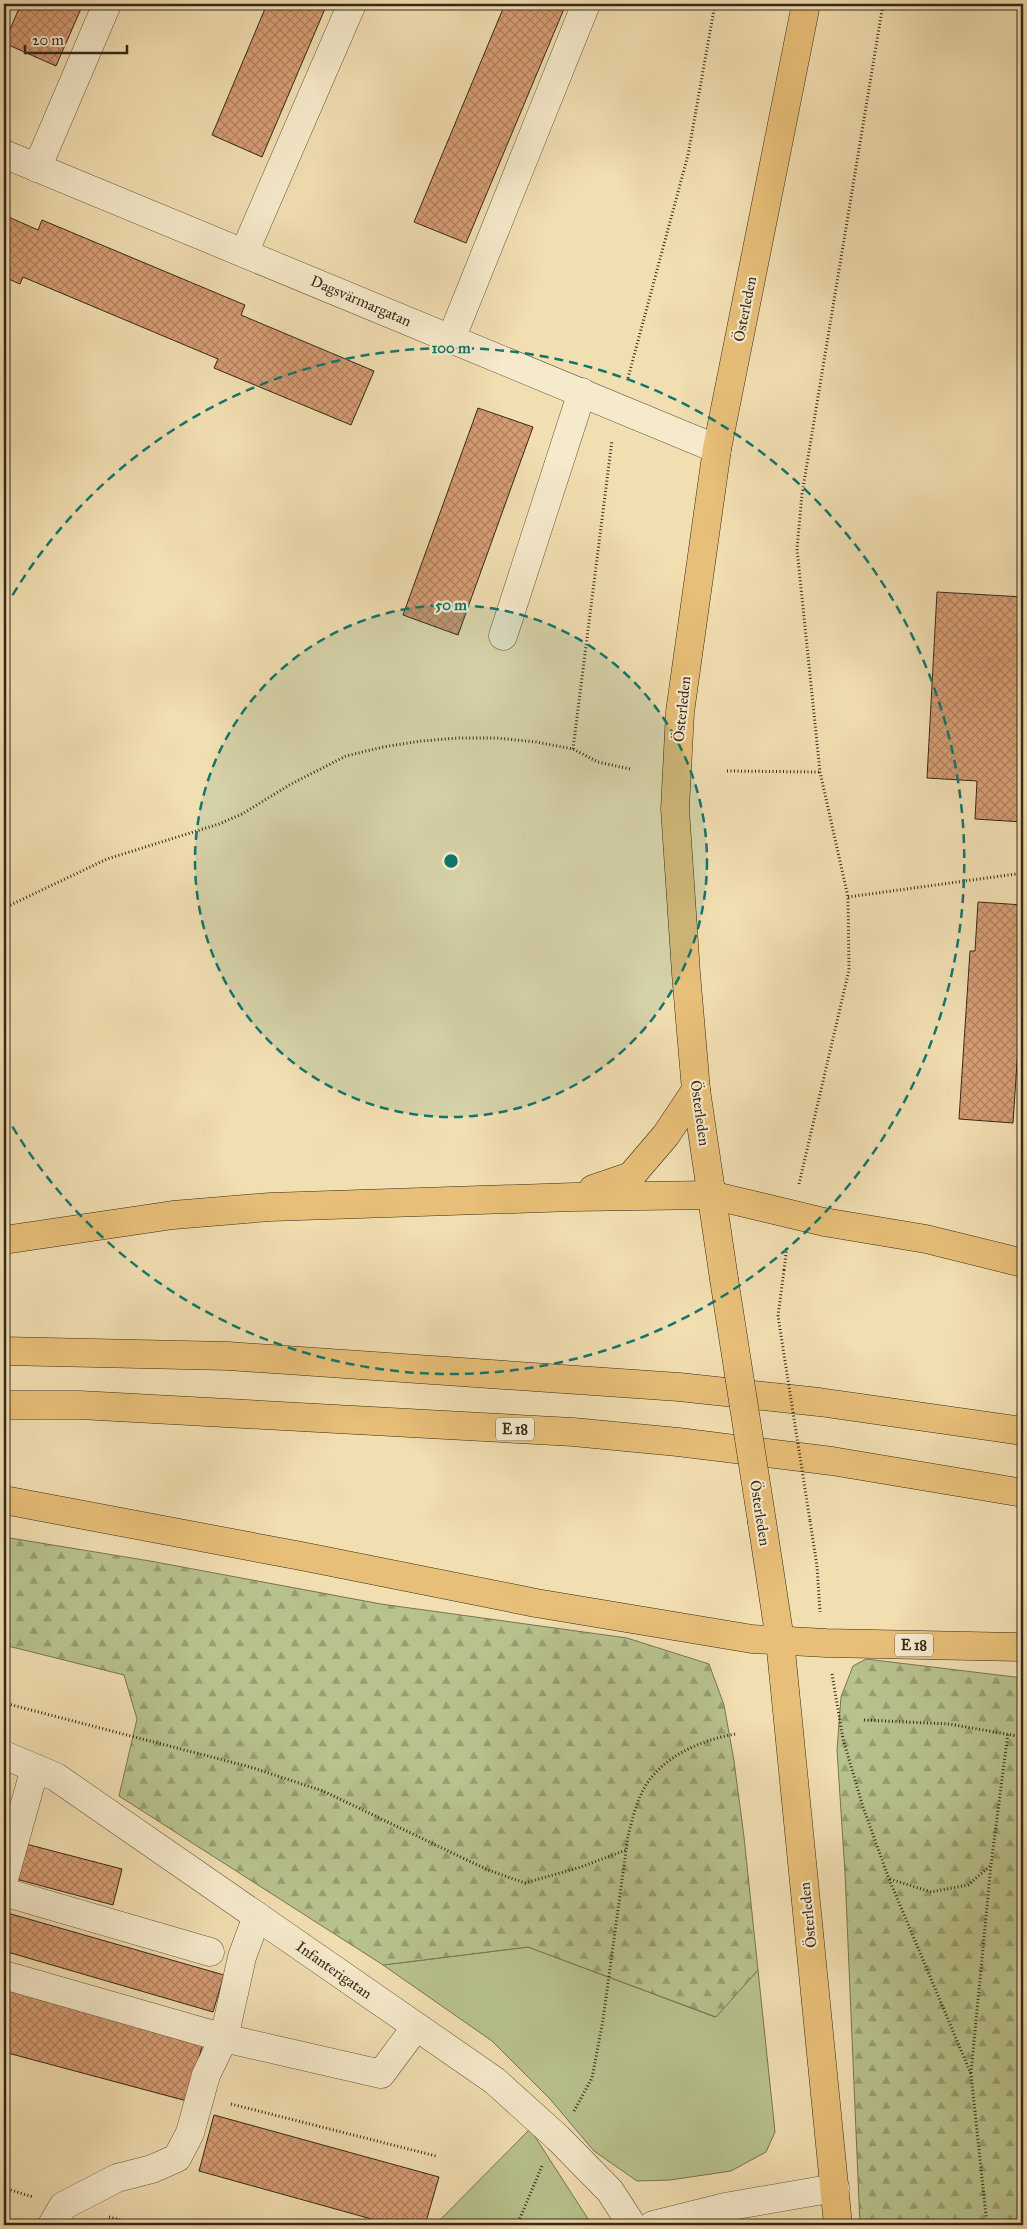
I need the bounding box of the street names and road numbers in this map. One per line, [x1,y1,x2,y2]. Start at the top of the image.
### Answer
street label: Dagsvärmargatan [308,272,414,330]
street label: Österleden [729,275,760,343]
street label: Österleden [669,675,694,743]
street label: Österleden [686,1079,715,1147]
road number: E 18 [496,1418,534,1440]
street label: Österleden [746,1479,775,1547]
road number: E 18 [895,1634,933,1656]
street label: Österleden [795,1881,820,1949]
street label: Infanterigatan [293,1937,375,2003]

